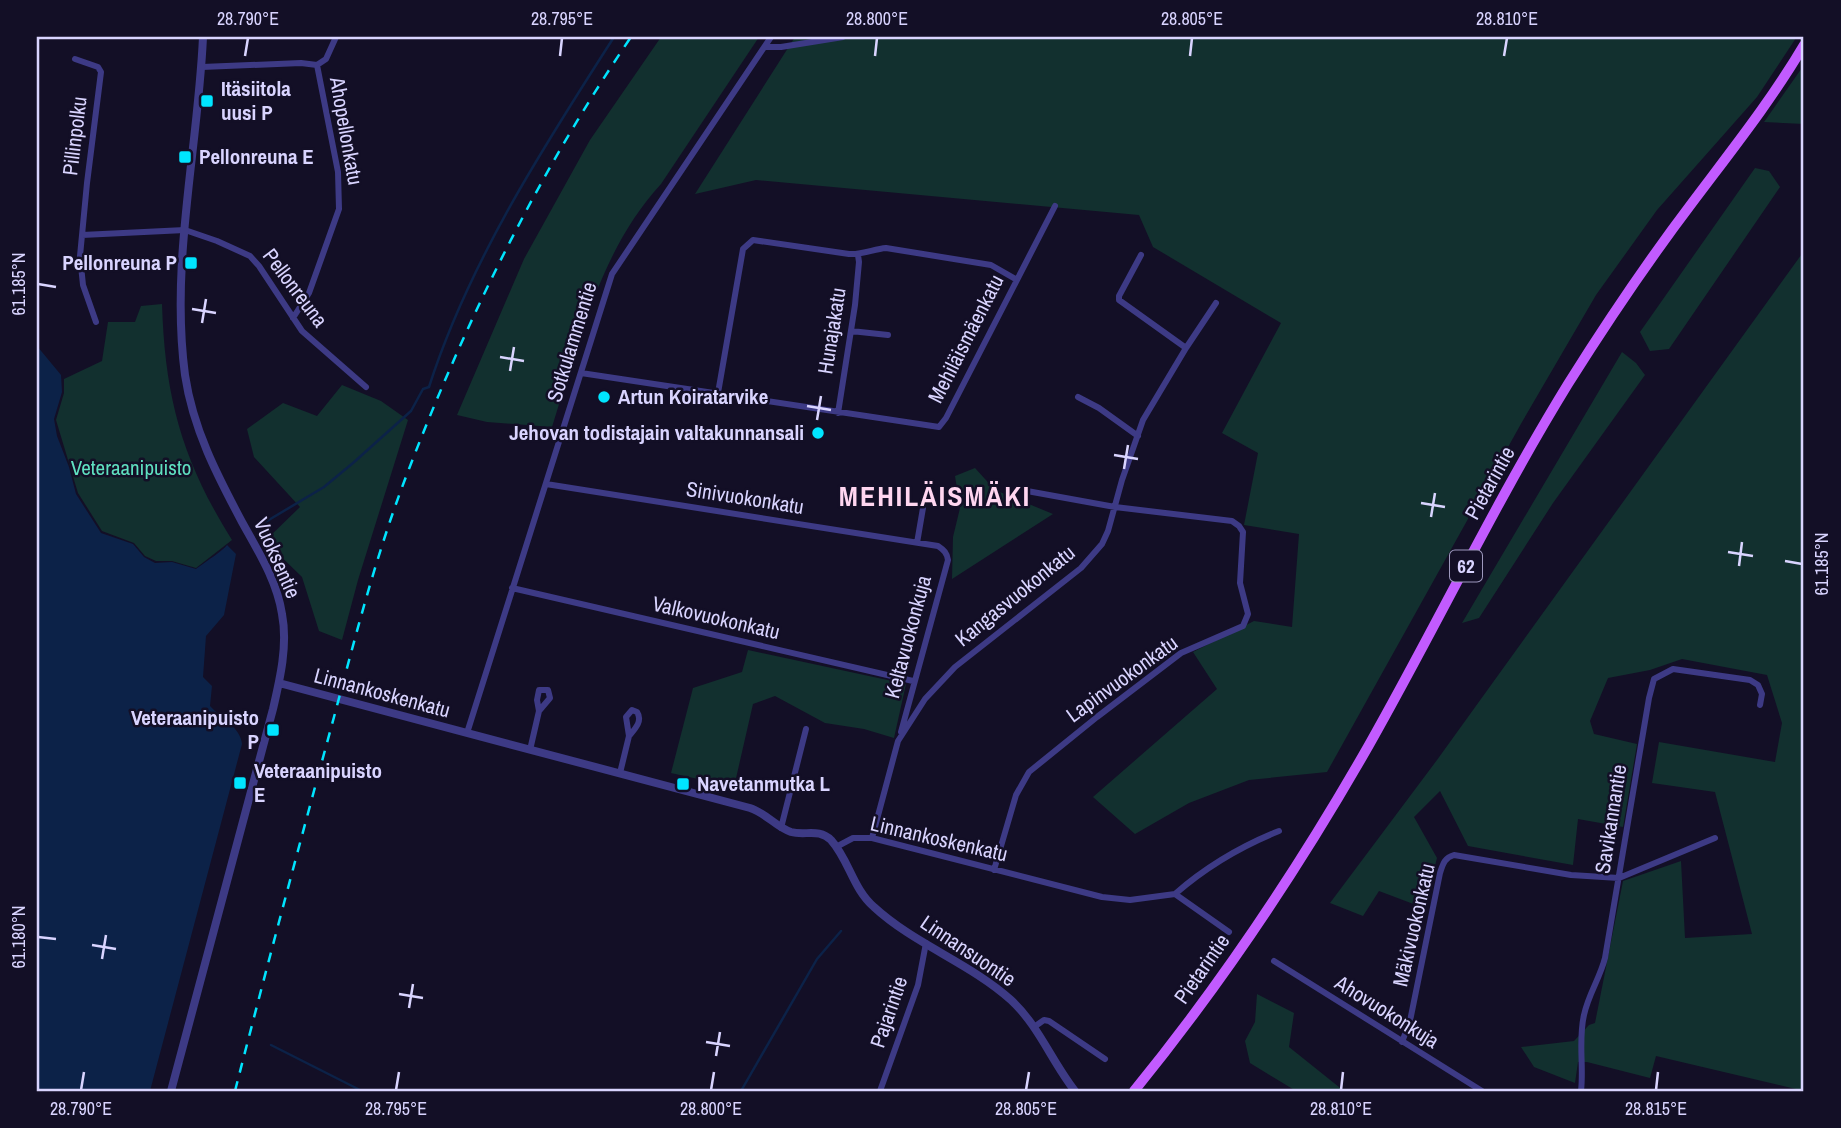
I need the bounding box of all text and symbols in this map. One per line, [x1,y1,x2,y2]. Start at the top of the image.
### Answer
text: 28.790°E [217,6,279,31]
text: 28.795°E [531,6,593,31]
text: 28.800°E [846,6,908,31]
text: 28.805°E [1161,6,1223,31]
text: 28.810°E [1476,6,1538,31]
place label: Itäsiitola uusi P [221,74,291,127]
street label: Ahopellonkatu [323,74,370,187]
marker: Itäsiitola uusi P [199,93,215,109]
street label: Pillinpolku [55,95,94,177]
place label: Pellonreuna E [199,142,314,171]
marker: Pellonreuna E [177,149,193,165]
street label: Pellonreuna [256,242,335,333]
place label: Pellonreuna P [62,248,177,277]
text: 61.185°N [6,253,31,316]
marker: Pellonreuna P [183,255,199,271]
street label: Mehiläismäenkatu [921,270,1010,408]
street label: Sotkulammentie [539,278,604,406]
street label: Hunajakatu [810,286,853,376]
place label: Artun Koiratarvike [618,382,768,411]
marker: Artun Koiratarvike [596,389,612,405]
place label: Jehovan todistajain valtakunnansali [509,418,804,447]
marker: Jehovan todistajain valtakunnansali [810,425,826,441]
street label: Pietarintie [1458,441,1522,525]
park label: Veteraanipuisto [71,453,191,482]
street label: Sinivuokonkatu [684,474,806,521]
district label: MEHILÄISMÄKI [839,477,1031,515]
street label: Vuoksentie [247,513,308,603]
text: 61.185°N [1809,533,1834,596]
street label: Kangasvuokonkatu [949,538,1081,653]
road number: 62 [1450,551,1482,582]
street label: Keltavuokonkuja [877,572,938,702]
street label: Valkovuokonkatu [650,589,783,646]
street label: Lapinvuokonkatu [1060,628,1183,729]
street label: Linnankoskenkatu [311,660,453,725]
place label: Veteraanipuisto P [131,703,259,756]
marker: Veteraanipuisto P [265,722,281,738]
place label: Veteraanipuisto E [254,756,382,809]
street label: Savikannantie [1588,762,1633,876]
place label: Navetanmutka L [697,769,830,798]
marker: Veteraanipuisto E [232,775,248,791]
marker: Navetanmutka L [675,776,691,792]
street label: Linnankoskenkatu [868,809,1010,868]
street label: Mäkivuokonkatu [1385,861,1442,989]
text: 61.180°N [6,906,31,969]
street label: Linnansuontie [915,908,1022,993]
street label: Pietarintie [1167,928,1236,1010]
street label: Ahovuokonkuja [1329,968,1445,1055]
street label: Pajarintie [863,972,914,1051]
text: 28.790°E [50,1096,112,1121]
text: 28.795°E [365,1096,427,1121]
text: 28.800°E [680,1096,742,1121]
text: 28.805°E [995,1096,1057,1121]
text: 28.810°E [1310,1096,1372,1121]
text: 28.815°E [1625,1096,1687,1121]

